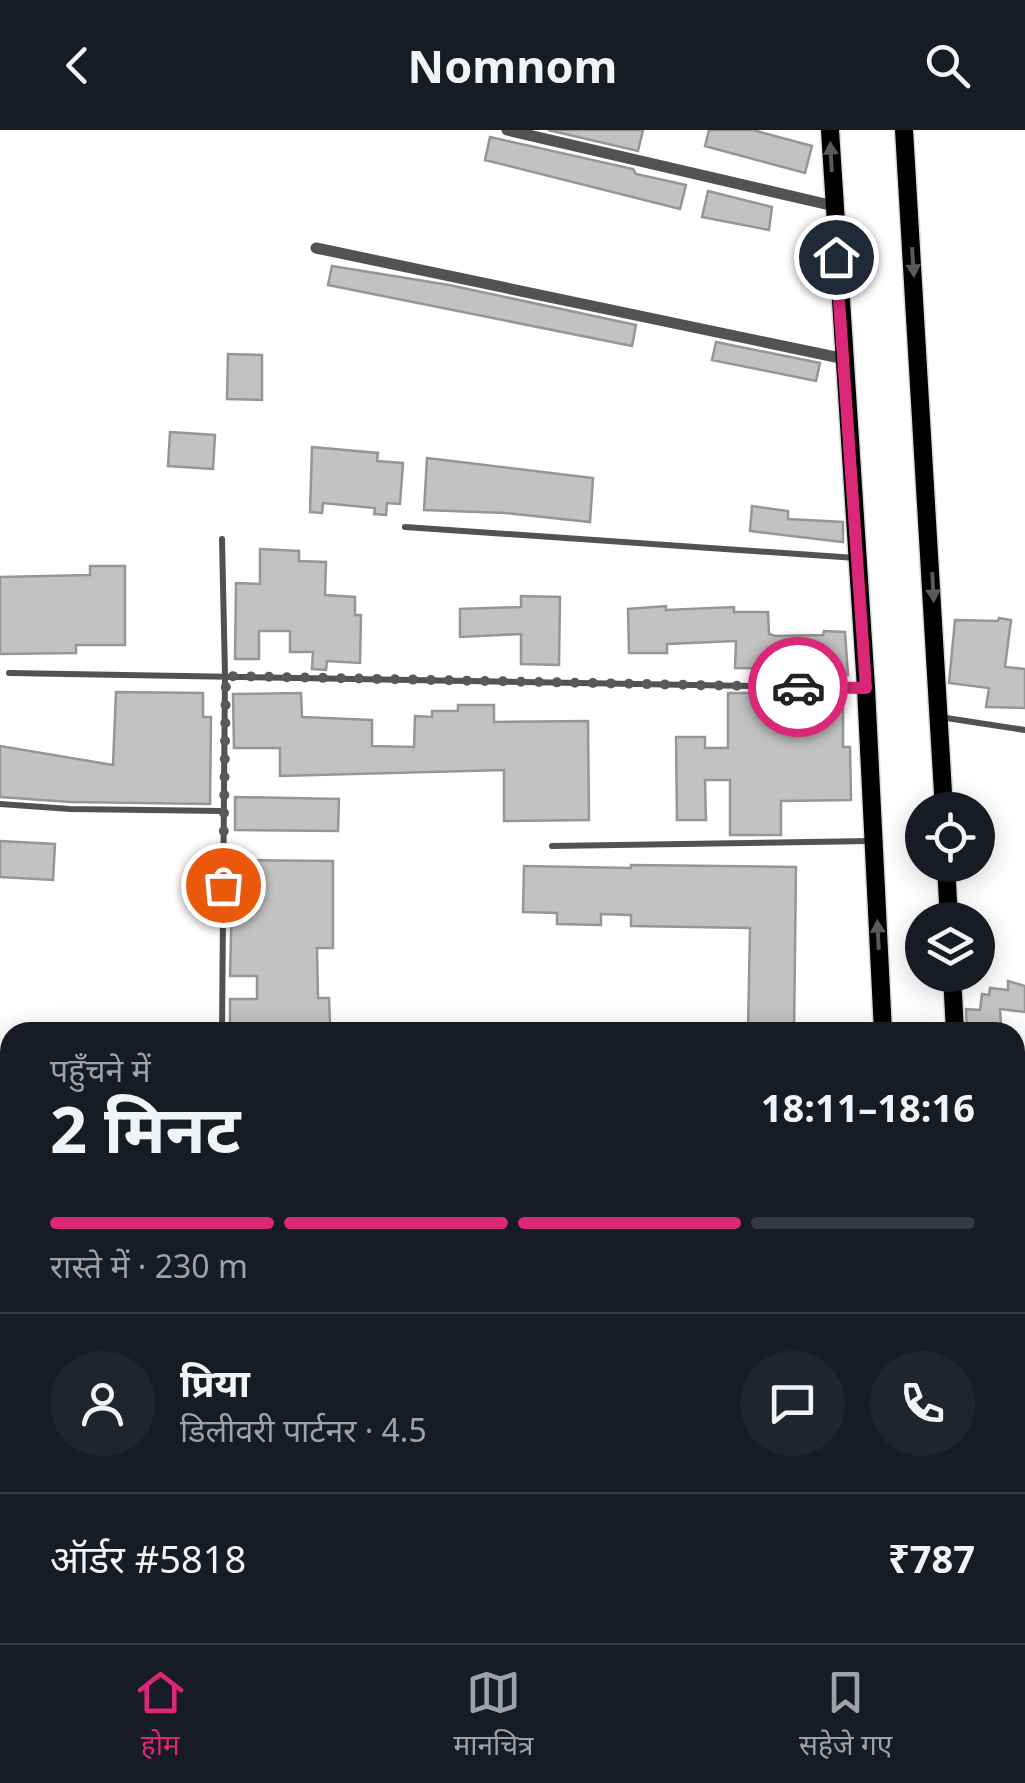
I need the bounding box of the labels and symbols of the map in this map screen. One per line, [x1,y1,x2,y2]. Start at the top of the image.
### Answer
one-way arrow [823,140,839,172]
pin [794,215,879,300]
one-way arrow [905,247,921,279]
one-way arrow [925,571,941,603]
courier [748,637,848,737]
pin [181,843,266,928]
one-way arrow [870,919,886,951]

